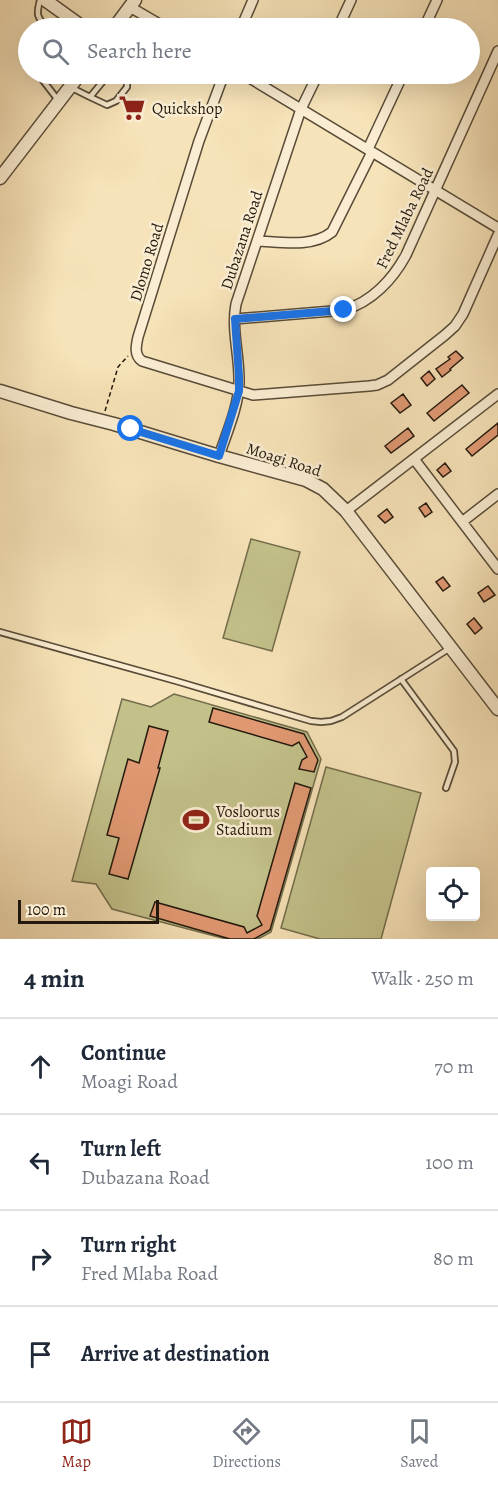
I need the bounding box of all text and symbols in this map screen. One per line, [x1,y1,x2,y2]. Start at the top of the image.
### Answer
search box [18,18,480,84]
icon: search [39,35,72,68]
text: Search here [87,36,192,66]
supermarket icon: Quickshop [117,93,147,123]
place label: Quickshop [152,98,222,120]
street label: Fred Mlaba Road [371,164,439,273]
street label: Dubazana Road [216,188,268,293]
street label: Dlomo Road [125,220,169,304]
route end [330,296,356,322]
route start [117,415,143,441]
street label: Moagi Road [243,437,324,483]
place label: Vosloorus Stadium [215,801,280,841]
sports icon: Vosloorus Stadium [181,805,211,835]
map controls [426,867,480,921]
button: locate [426,867,480,921]
scale bar [18,897,159,924]
text: 100 m [27,899,66,921]
text: 4 min [24,961,85,996]
text: Walk · 250 m [372,965,474,992]
text: Continue [81,1038,166,1068]
icon: ahead [24,1050,57,1083]
text: 70 m [434,1053,474,1080]
text: Moagi Road [81,1068,178,1095]
text: Turn left [81,1134,161,1164]
icon: left [24,1146,57,1179]
text: 100 m [425,1149,474,1176]
text: Dubazana Road [81,1164,210,1191]
text: Turn right [81,1230,177,1260]
icon: right [24,1242,57,1275]
text: 80 m [433,1245,474,1272]
text: Fred Mlaba Road [81,1260,218,1287]
icon: arrive [24,1338,57,1371]
text: Arrive at destination [81,1339,270,1369]
tab: Map [60,1415,93,1473]
tab: Directions [212,1415,281,1473]
tab: Saved [400,1415,438,1473]

